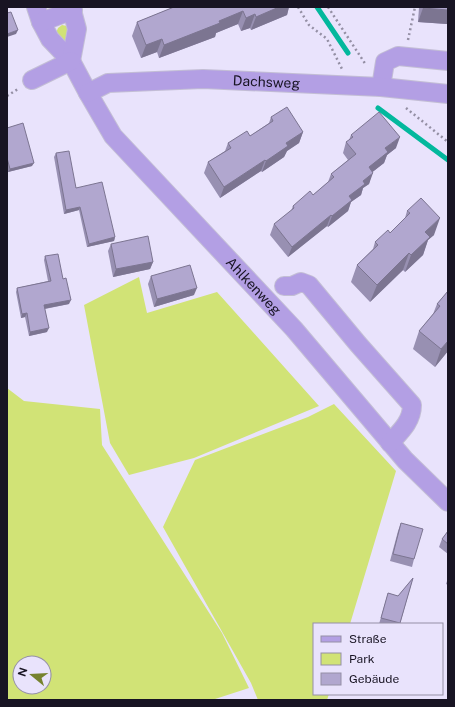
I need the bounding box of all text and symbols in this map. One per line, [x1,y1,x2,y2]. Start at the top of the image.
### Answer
street label: Dachsweg [232,72,301,91]
street label: Ahlkenweg [223,254,285,318]
legend [313,623,443,695]
text: Straße [349,632,387,646]
text: Park [349,652,375,666]
north arrow [12,655,52,695]
text: N [15,666,30,678]
text: Gebäude [349,672,399,686]

